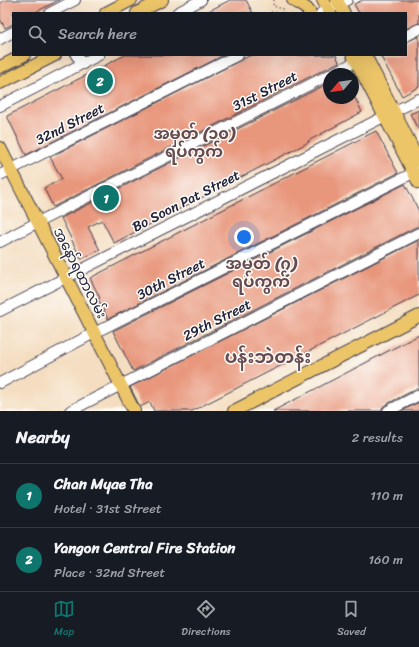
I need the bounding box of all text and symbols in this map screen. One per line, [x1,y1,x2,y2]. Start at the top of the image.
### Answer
search box [12,12,407,56]
text: Search here [58,21,137,47]
icon: search [26,23,48,45]
street label: 31st Street [228,64,302,118]
pin: 2 [87,66,113,96]
north arrow [323,68,359,104]
street label: 32nd Street [31,96,109,152]
district label: အမှတ် (၁၀) ရပ်ကွက် [153,119,236,166]
street label: Bo Soon Pat Street [127,163,245,239]
pin: 1 [93,183,119,213]
street label: အနော်ရထာလမ်း [46,223,114,323]
your location [234,227,254,247]
district label: အမှတ် (၇) ရပ်ကွက် [226,249,298,296]
street label: 30th Street [132,251,210,307]
street label: 29th Street [178,292,256,348]
district label: ပန်းဘဲတန်း [225,341,311,373]
text: Nearby [16,422,70,452]
text: 2 results [352,426,403,449]
text: Chan Myae Tha [54,471,153,497]
text: 1 [26,484,32,507]
text: 110 m [370,484,403,507]
text: Hotel · 31st Street [54,497,162,520]
text: Yangon Central Fire Station [54,535,235,561]
text: 2 [25,548,33,571]
text: 160 m [368,548,403,571]
text: Place · 32nd Street [54,561,165,584]
tab: Map [53,598,75,641]
tab: Directions [181,598,231,641]
tab: Saved [337,598,366,641]

